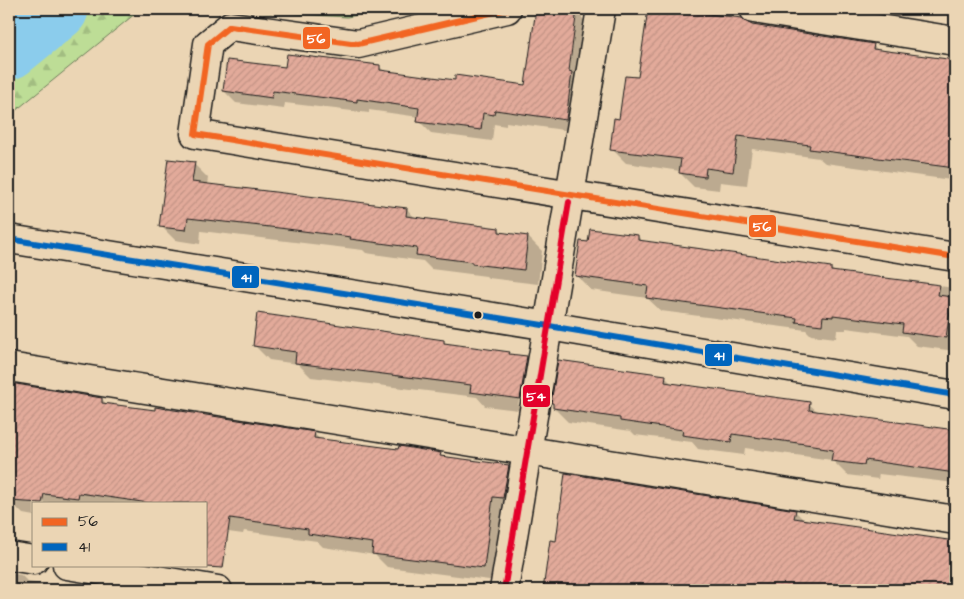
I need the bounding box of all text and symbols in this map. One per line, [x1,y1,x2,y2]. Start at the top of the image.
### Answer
line badge: 56 [302,26,331,50]
text: 56 [307,29,326,49]
line badge: 56 [748,214,777,238]
text: 56 [753,217,772,237]
line badge: 41 [231,265,260,289]
text: 41 [240,268,252,288]
unlabelled marker [473,310,483,320]
line badge: 41 [704,343,733,367]
text: 41 [713,346,725,366]
line badge: 54 [522,384,551,408]
text: 54 [526,387,546,407]
legend [32,502,208,566]
text: 56 [78,511,99,532]
text: 41 [78,537,90,558]

